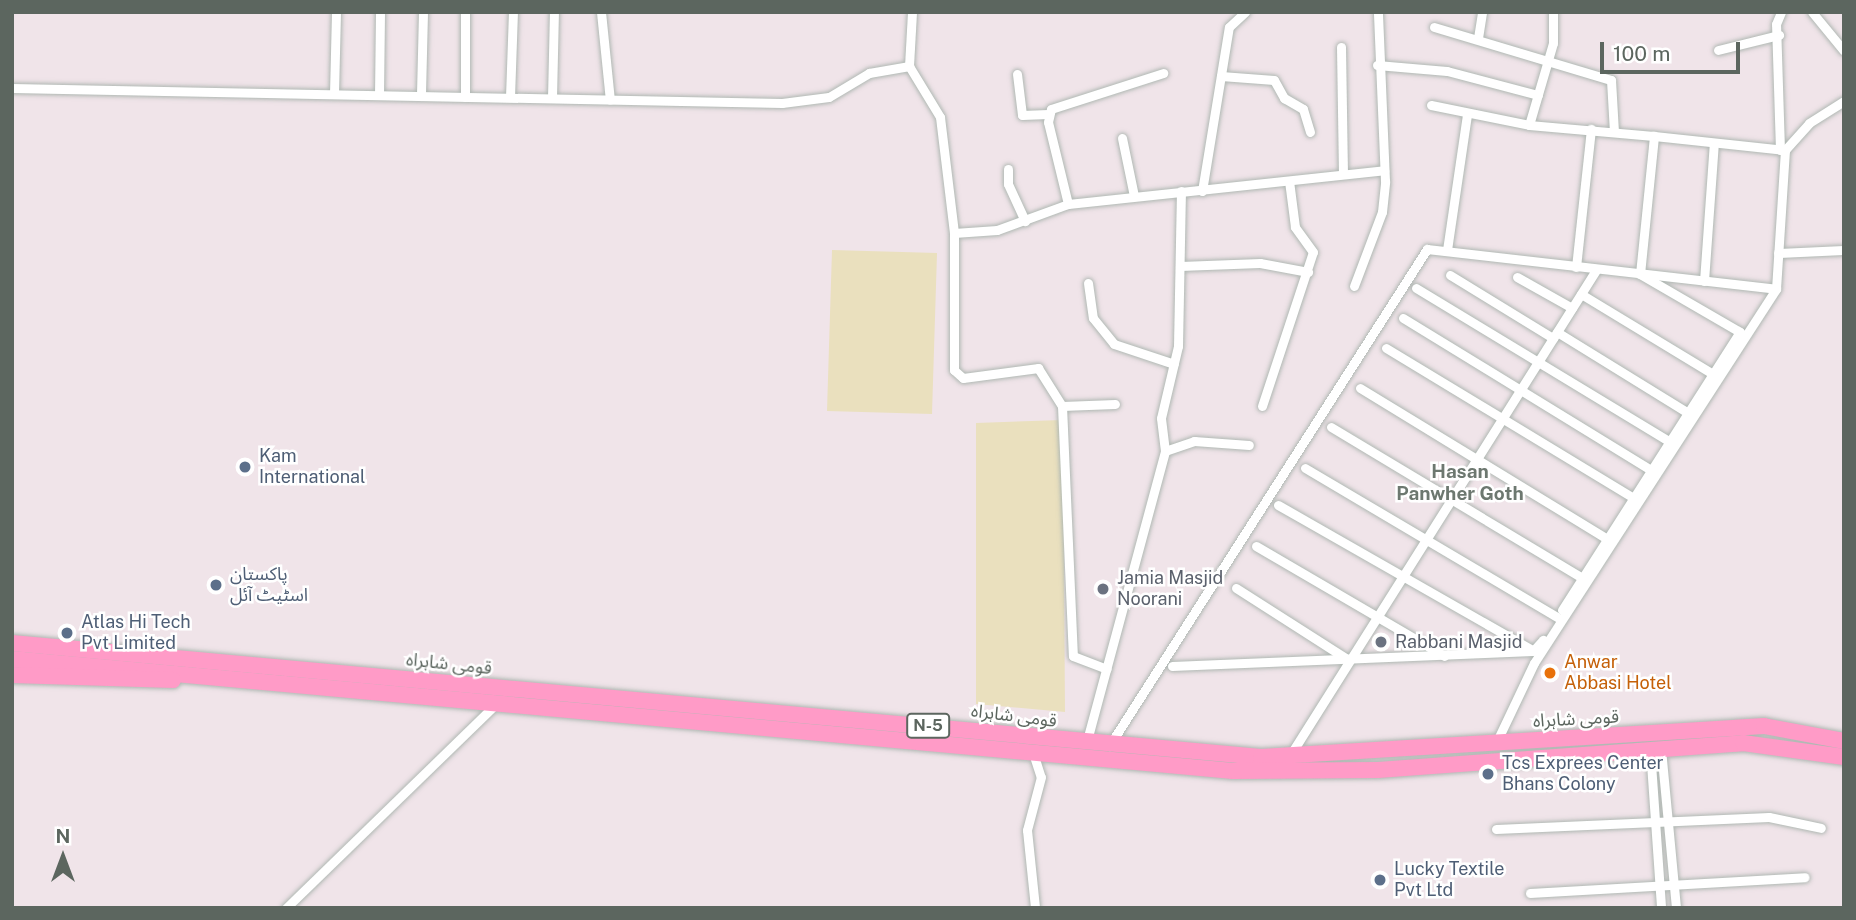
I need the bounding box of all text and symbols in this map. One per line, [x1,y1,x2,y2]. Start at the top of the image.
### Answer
scale bar [1604,28,1744,72]
text: 100 m [1613,41,1670,66]
place label: Kam International [259,446,365,489]
marker: Kam International [237,459,253,475]
district label: Hasan Panwher Goth [1396,461,1524,505]
place label: پاکستان اسٹیٹ آئل [230,564,308,606]
place label: Jamia Masjid Noorani [1117,568,1223,610]
marker: پاکستان اسٹیٹ آئل [208,577,224,593]
marker: Jamia Masjid Noorani [1095,581,1111,597]
place label: Atlas Hi Tech Pvt Limited [81,612,191,654]
marker: Atlas Hi Tech Pvt Limited [59,625,75,641]
place label: Rabbani Masjid [1395,631,1522,653]
marker: Rabbani Masjid [1373,634,1389,650]
street label: قومی شاہراہ [405,649,493,679]
place label: Anwar Abbasi Hotel [1564,652,1672,694]
marker: Anwar Abbasi Hotel [1542,665,1558,681]
street label: قومی شاہراہ [970,700,1058,732]
street label: قومی شاہراہ [1532,706,1620,732]
road number: N-5 [905,713,951,738]
place label: Tcs Exprees Center Bhans Colony [1502,753,1664,796]
marker: Tcs Exprees Center Bhans Colony [1480,766,1496,782]
north arrow [28,822,98,892]
text: N [56,825,70,847]
place label: Lucky Textile Pvt Ltd [1394,859,1504,902]
marker: Lucky Textile Pvt Ltd [1372,872,1388,888]

